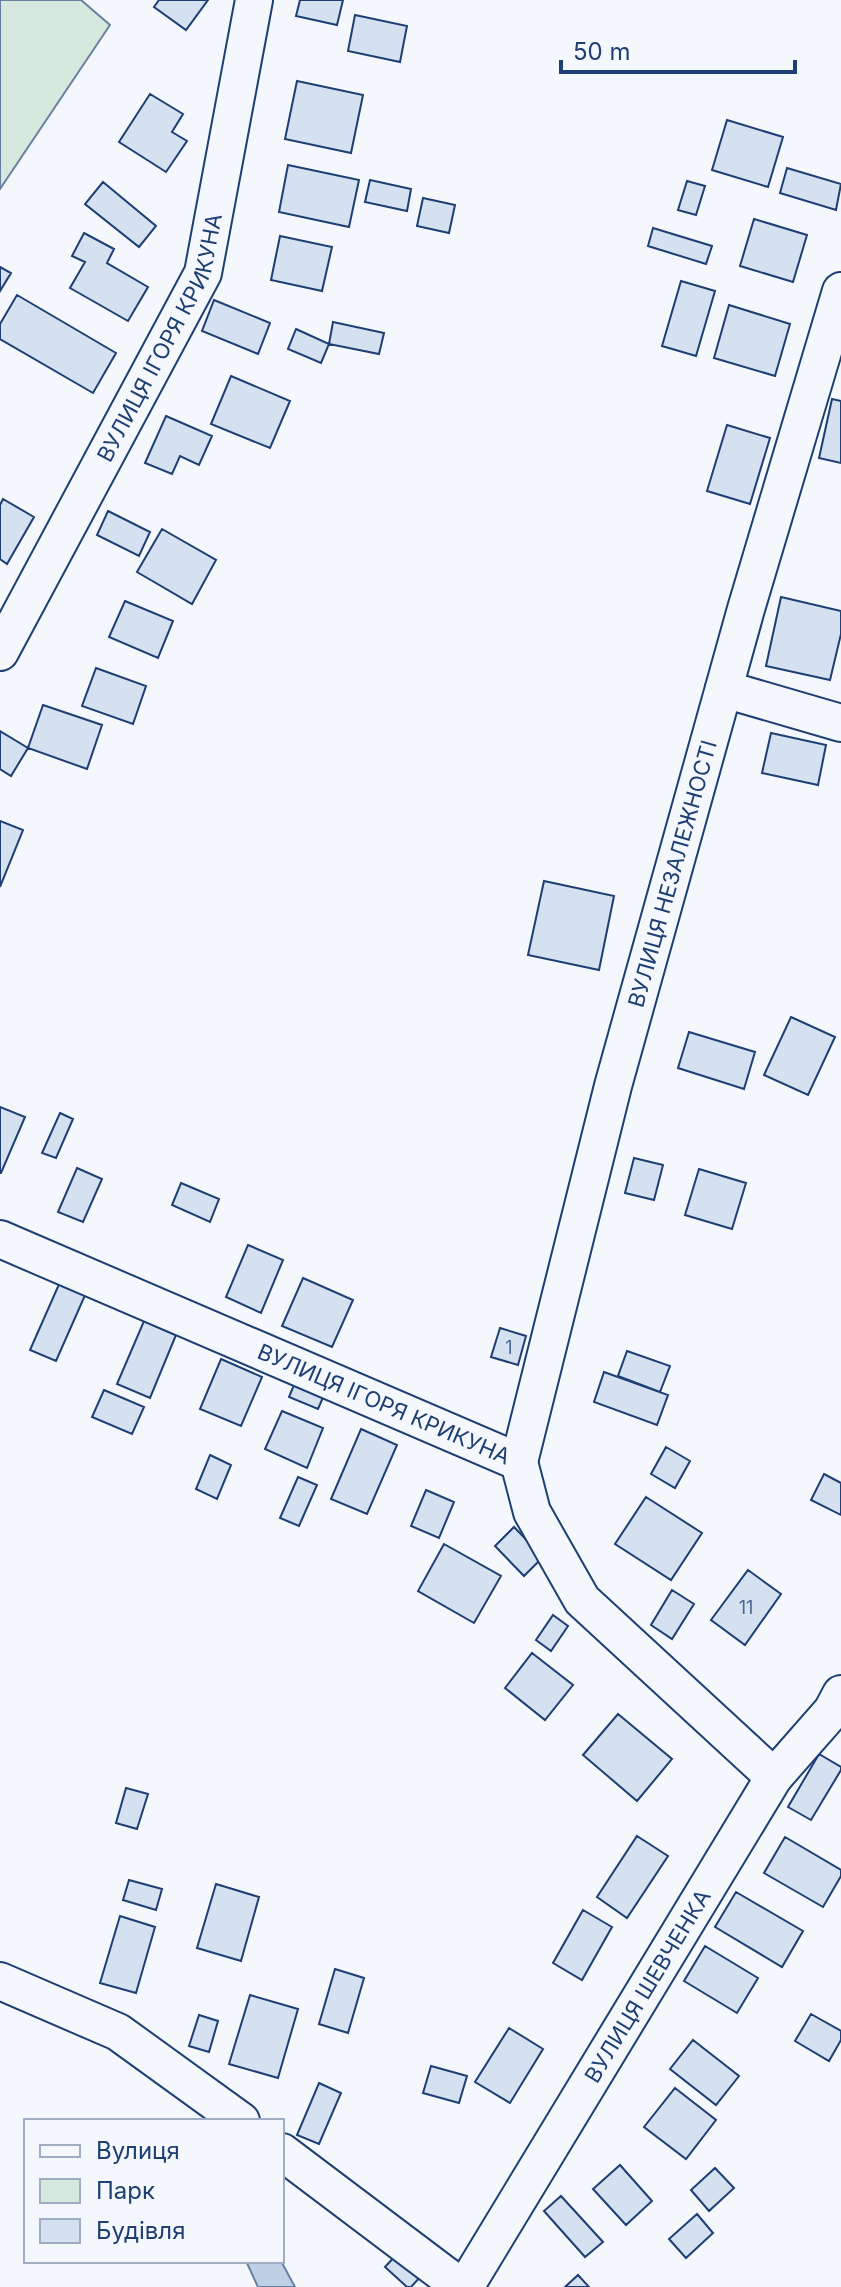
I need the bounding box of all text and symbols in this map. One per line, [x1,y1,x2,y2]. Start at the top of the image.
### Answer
scale bar [561,24,795,74]
text: 50 m [573,37,631,66]
street label: ВУЛИЦЯ ІГОРЯ КРИКУНА [91,211,227,466]
street label: ВУЛИЦЯ НЕЗАЛЕЖНОСТІ [623,737,722,1010]
house number: 1 [505,1337,513,1358]
street label: ВУЛИЦЯ ІГОРЯ КРИКУНА [254,1338,514,1470]
house number: 11 [739,1597,753,1618]
street label: ВУЛИЦЯ ШЕВЧЕНКА [579,1885,716,2087]
legend [24,2119,284,2263]
text: Вулиця [96,2136,180,2165]
text: Парк [96,2176,155,2205]
text: Будівля [96,2216,185,2245]

